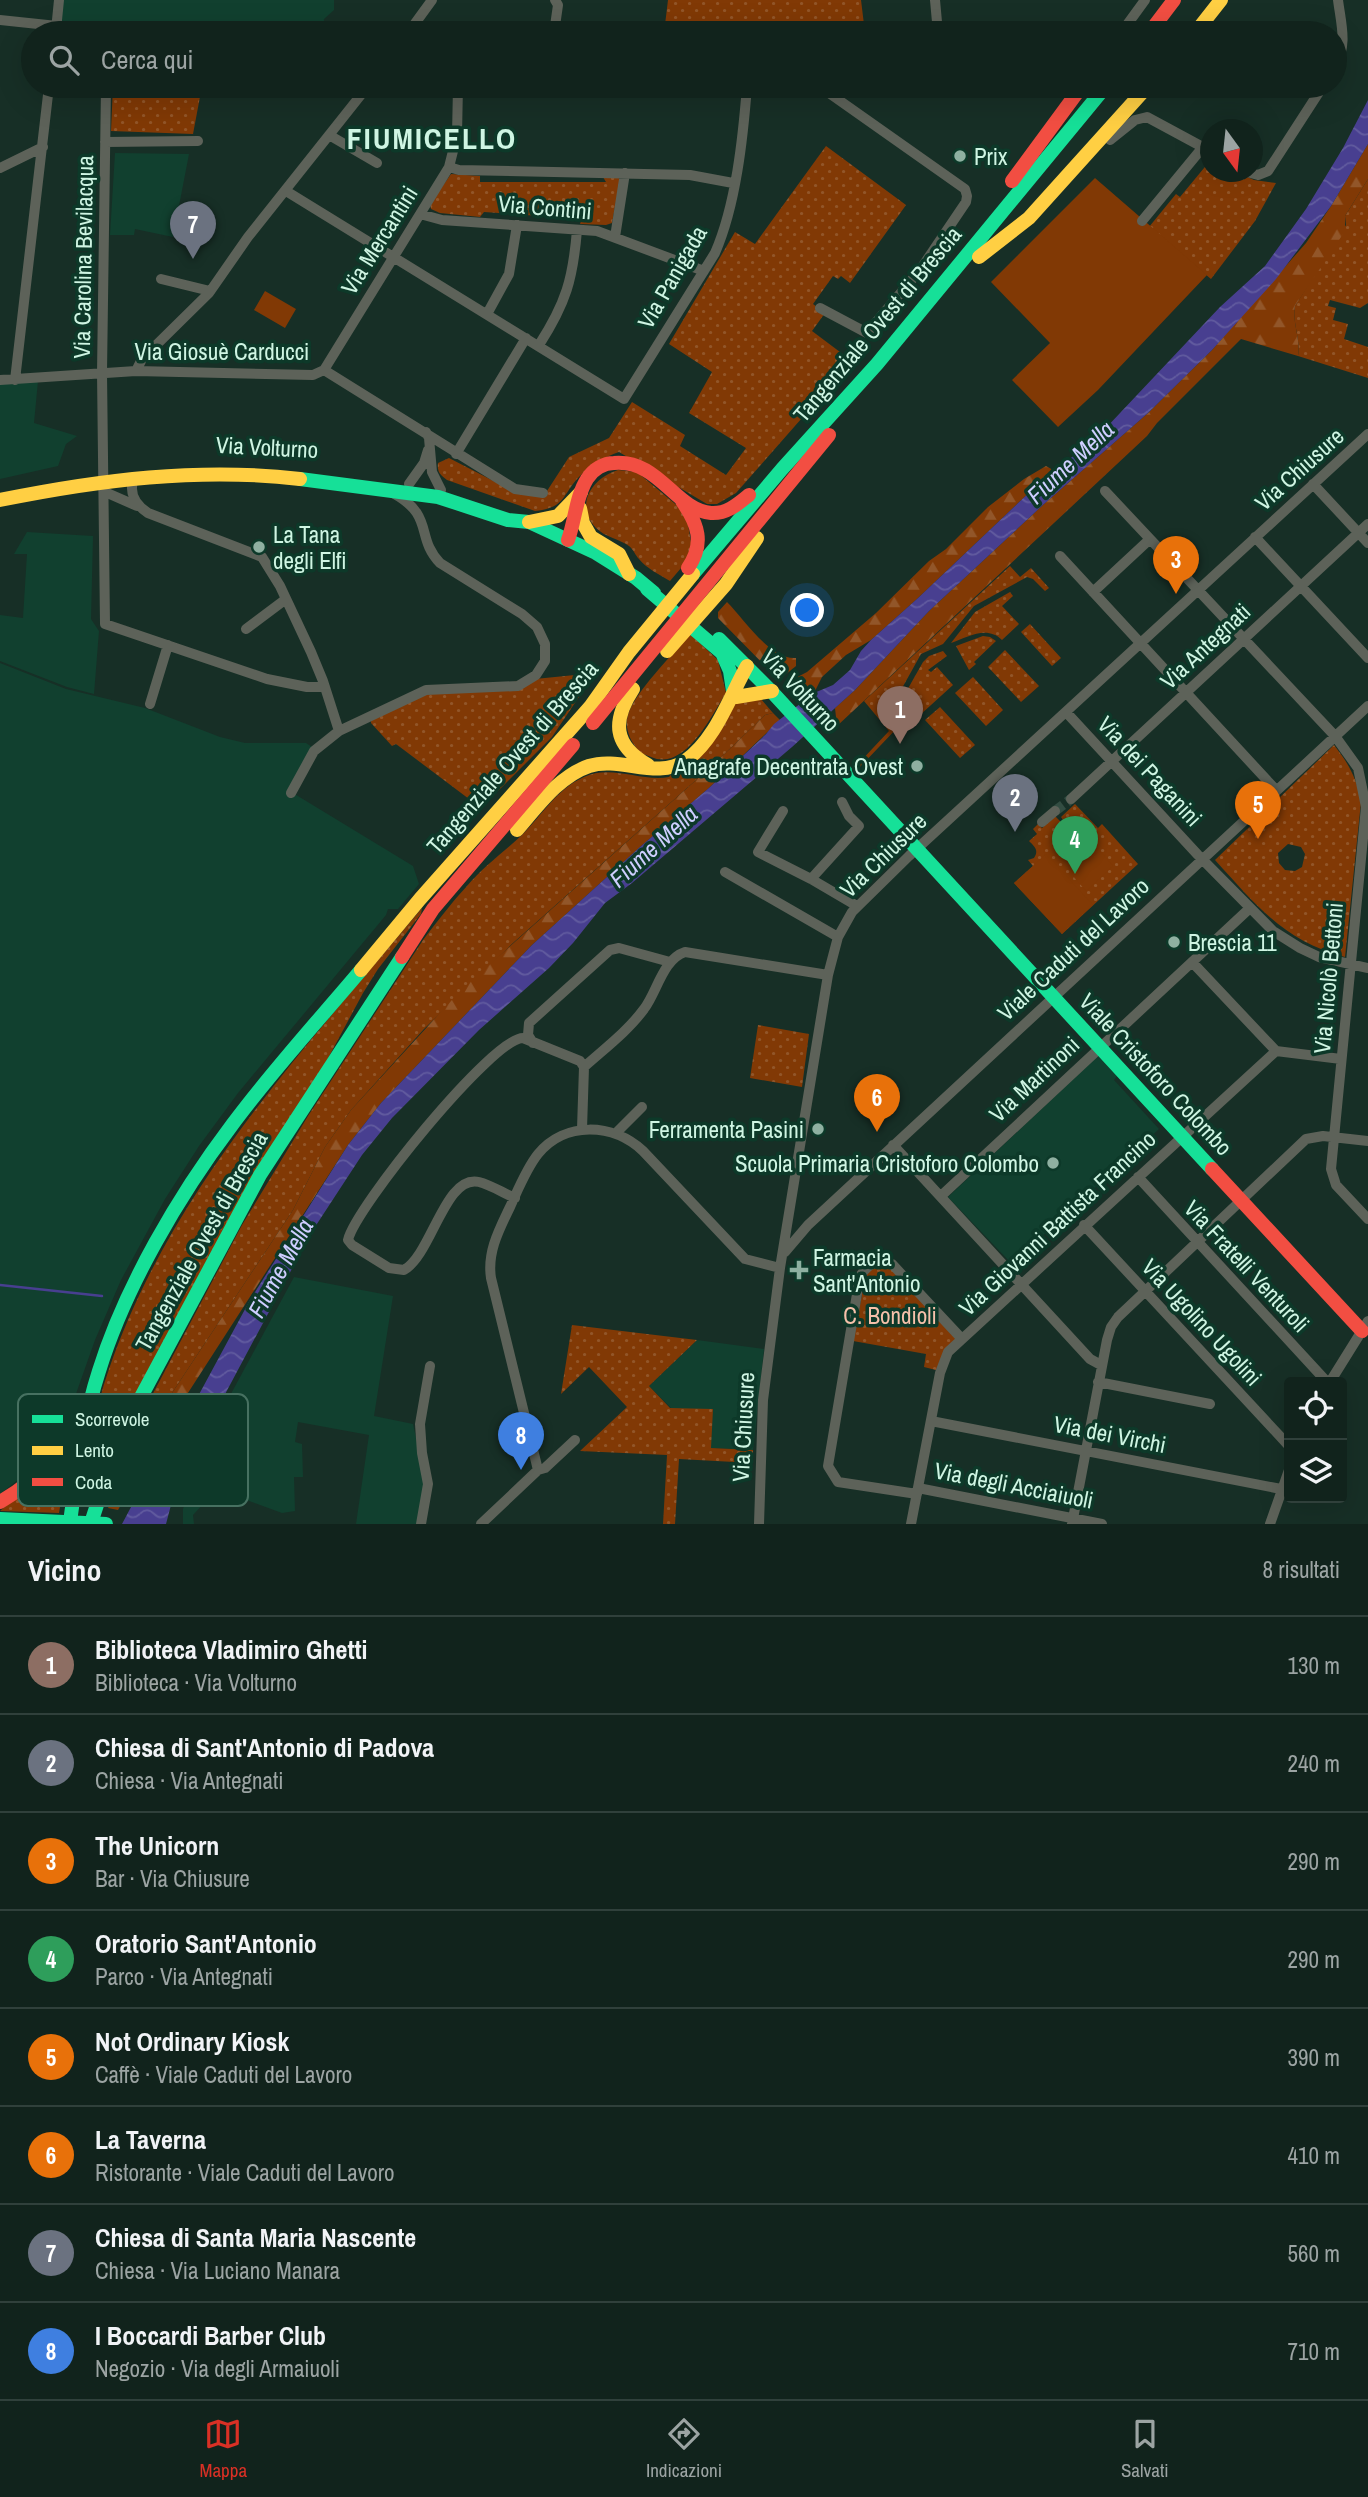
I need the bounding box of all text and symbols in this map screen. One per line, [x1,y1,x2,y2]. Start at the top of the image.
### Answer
search box [21,21,1347,98]
icon: search [45,41,83,79]
text: Cerca qui [101,42,193,77]
district label: FIUMICELLO [347,118,517,158]
north arrow [1200,119,1263,182]
place label: Prix [974,141,1008,172]
marker: Prix [952,148,968,164]
street label: Via Carolina Bevilacqua [66,155,100,359]
street label: Via Mercantini [333,180,425,300]
street label: Via Contini [497,187,593,227]
pin: 7 [170,201,216,259]
street label: Via Panigada [630,219,714,334]
street label: Tangenziale Ovest di Brescia [786,219,969,428]
street label: Via Giosuè Carducci [135,336,309,367]
water label: Fiume Mella [1019,413,1121,511]
street label: Via Chiusure [1248,421,1350,517]
street label: Via Volturno [215,429,319,465]
place label: La Tana degli Elfi [273,519,346,576]
pin: 3 [1153,536,1199,594]
marker: La Tana degli Elfi [251,539,267,555]
your location [790,593,824,627]
street label: Via Antegnati [1153,596,1257,696]
street label: Via Volturno [755,642,847,738]
street label: Tangenziale Ovest di Brescia [419,653,605,860]
pin: 1 [877,686,923,744]
street label: Via dei Paganini [1091,709,1209,833]
place label: Anagrafe Decentrata Ovest [673,751,903,782]
marker: Anagrafe Decentrata Ovest [909,758,925,774]
pin: 2 [992,774,1038,832]
pin: 5 [1235,781,1281,839]
water label: Fiume Mella [602,798,704,894]
street label: Via Chiusure [833,806,933,904]
pin: 4 [1052,816,1098,874]
street label: Viale Caduti del Lavoro [990,871,1156,1027]
street label: Via Nicolò Bettoni [1306,901,1350,1055]
place label: Brescia 11 [1188,927,1277,958]
marker: Brescia 11 [1166,934,1182,950]
street label: Viale Cristoforo Colombo [1073,986,1239,1162]
street label: Via Martinoni [982,1029,1086,1129]
pin: 6 [854,1074,900,1132]
place label: Ferramenta Pasini [649,1114,804,1145]
marker: Ferramenta Pasini [810,1121,826,1137]
street label: Via Giovanni Battista Francino [952,1123,1162,1323]
street label: Tangenziale Ovest di Brescia [128,1125,275,1356]
place label: Scuola Primaria Cristoforo Colombo [735,1148,1039,1179]
marker: Scuola Primaria Cristoforo Colombo [1045,1155,1061,1171]
street label: Via Fratelli Venturoli [1177,1193,1317,1339]
water label: Fiume Mella [240,1213,320,1323]
place label: Farmacia Sant'Antonio [813,1242,920,1299]
street label: Via Ugolino Ugolini [1135,1252,1269,1392]
marker: Farmacia Sant'Antonio [791,1262,807,1278]
park label: C. Bondioli [843,1300,937,1331]
street label: Via Chiusure [725,1371,761,1483]
map controls [1284,1377,1347,1503]
button: locate [1284,1377,1347,1440]
legend [18,1394,248,1506]
text: Scorrevole [75,1406,149,1432]
street label: Via dei Virchi [1051,1408,1169,1460]
pin: 8 [498,1412,544,1470]
text: Lento [75,1437,114,1463]
button: layers [1284,1440,1347,1503]
street label: Via degli Acciaiuoli [932,1454,1096,1516]
text: Coda [75,1469,113,1495]
text: Vicino [28,1550,101,1590]
text: 8 risultati [1262,1554,1340,1585]
text: Biblioteca Vladimiro Ghetti [95,1632,368,1667]
text: 1 [46,1650,56,1681]
text: 130 m [1288,1650,1340,1681]
text: Biblioteca · Via Volturno [95,1667,297,1698]
text: Chiesa di Sant'Antonio di Padova [95,1730,434,1765]
text: 2 [46,1748,56,1779]
text: 240 m [1288,1748,1340,1779]
text: Chiesa · Via Antegnati [95,1765,283,1796]
text: The Unicorn [95,1828,219,1863]
text: 3 [46,1846,56,1877]
text: 290 m [1288,1846,1340,1877]
text: Bar · Via Chiusure [95,1863,250,1894]
text: Oratorio Sant'Antonio [95,1926,317,1961]
text: 4 [46,1944,56,1975]
text: 290 m [1288,1944,1340,1975]
text: Parco · Via Antegnati [95,1961,273,1992]
text: Not Ordinary Kiosk [95,2024,289,2059]
text: 5 [46,2042,56,2073]
text: 390 m [1288,2042,1340,2073]
text: Caffè · Viale Caduti del Lavoro [95,2059,352,2090]
text: La Taverna [95,2122,206,2157]
text: 6 [46,2140,56,2171]
text: 410 m [1288,2140,1340,2171]
text: Ristorante · Viale Caduti del Lavoro [95,2157,395,2188]
text: Chiesa di Santa Maria Nascente [95,2220,416,2255]
text: 7 [46,2238,56,2269]
text: 560 m [1288,2238,1340,2269]
text: Chiesa · Via Luciano Manara [95,2255,340,2286]
text: I Boccardi Barber Club [95,2318,326,2353]
text: 8 [46,2336,56,2367]
text: 710 m [1288,2336,1340,2367]
text: Negozio · Via degli Armaiuoli [95,2353,340,2384]
tab: Mappa [199,2415,247,2483]
tab: Indicazioni [646,2415,722,2483]
tab: Salvati [1121,2415,1169,2483]

